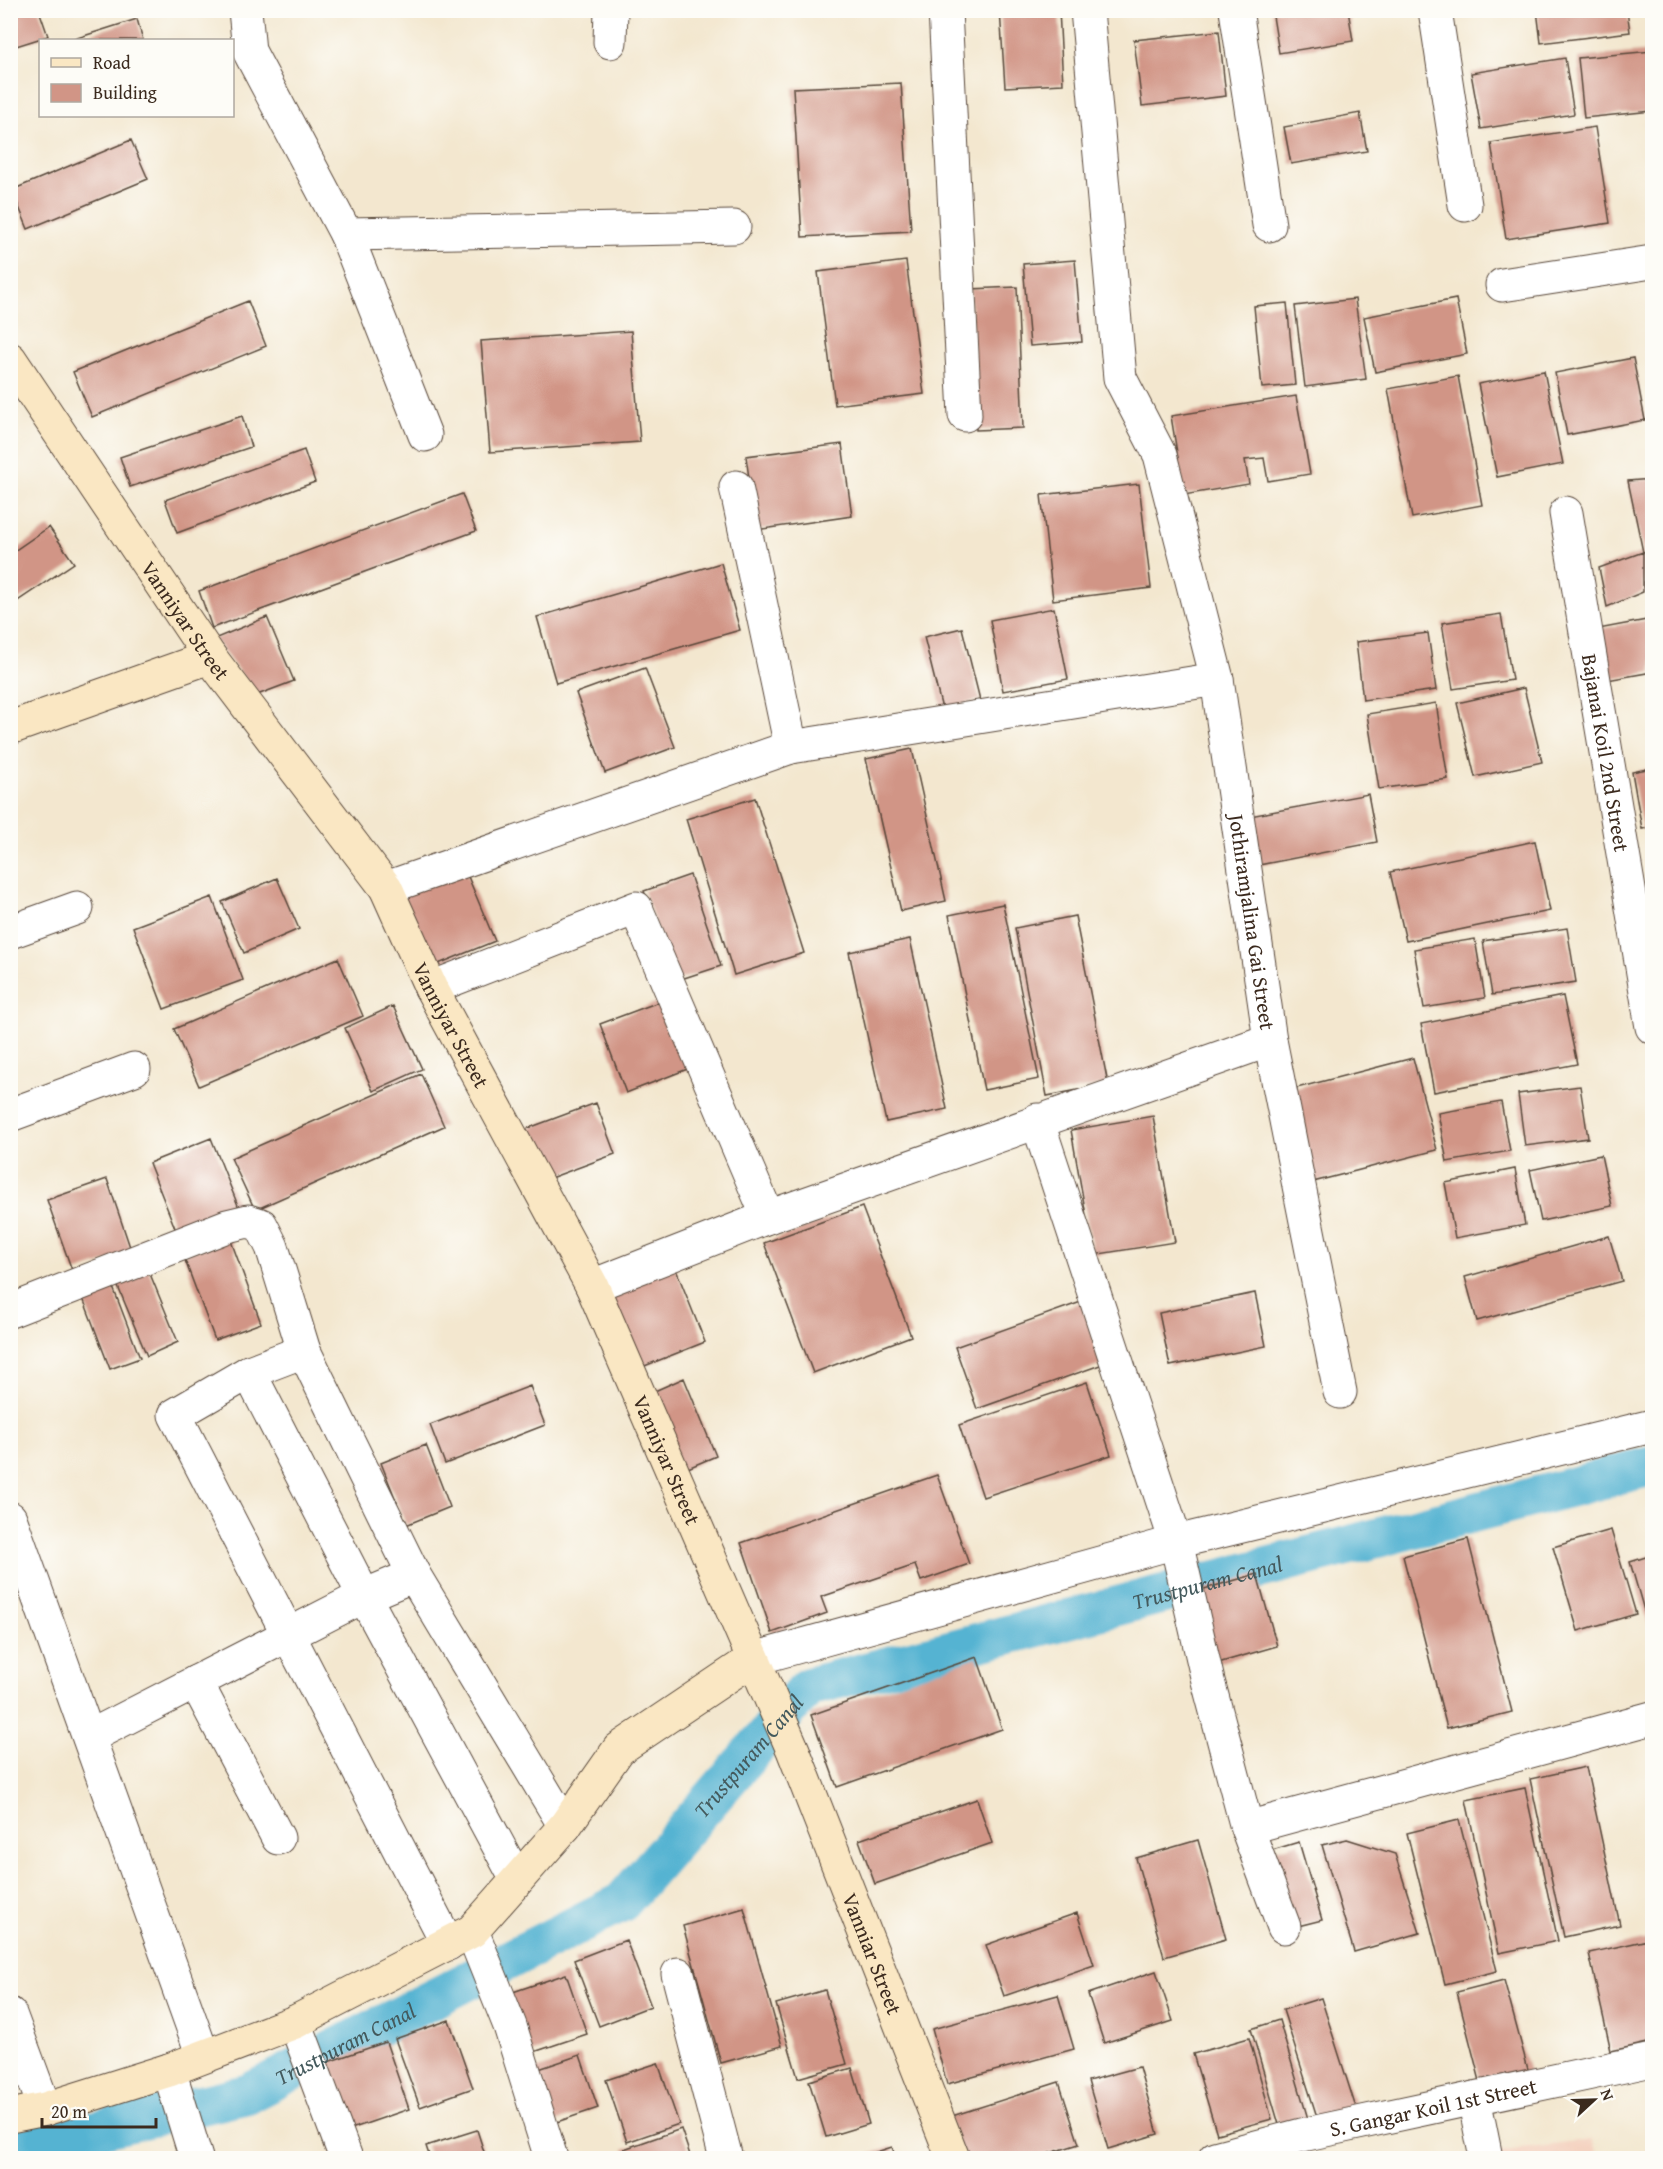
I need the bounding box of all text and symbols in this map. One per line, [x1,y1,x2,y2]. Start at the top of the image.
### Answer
legend [39,39,234,117]
text: Road [93,49,131,76]
text: Building [93,79,157,106]
street label: Vanniyar Street [134,554,238,687]
street label: Bajanai Koil 2nd Street [1574,651,1638,855]
street label: Jothiramjalina Gai Street [1221,809,1284,1033]
street label: Vanniyar Street [406,957,498,1094]
street label: Vanniyar Street [626,1390,709,1530]
water label: Trustpuram Canal [1129,1548,1286,1617]
water label: Trustpuram Canal [686,1687,811,1825]
street label: Vanniar Street [835,1888,911,2020]
water label: Trustpuram Canal [269,1994,421,2093]
street label: S. Gangar Koil 1st Street [1327,2070,1540,2144]
north arrow [1564,2070,1624,2130]
text: N [1595,2085,1621,2104]
scale bar [42,2091,156,2129]
text: 20 m [51,2098,87,2125]

